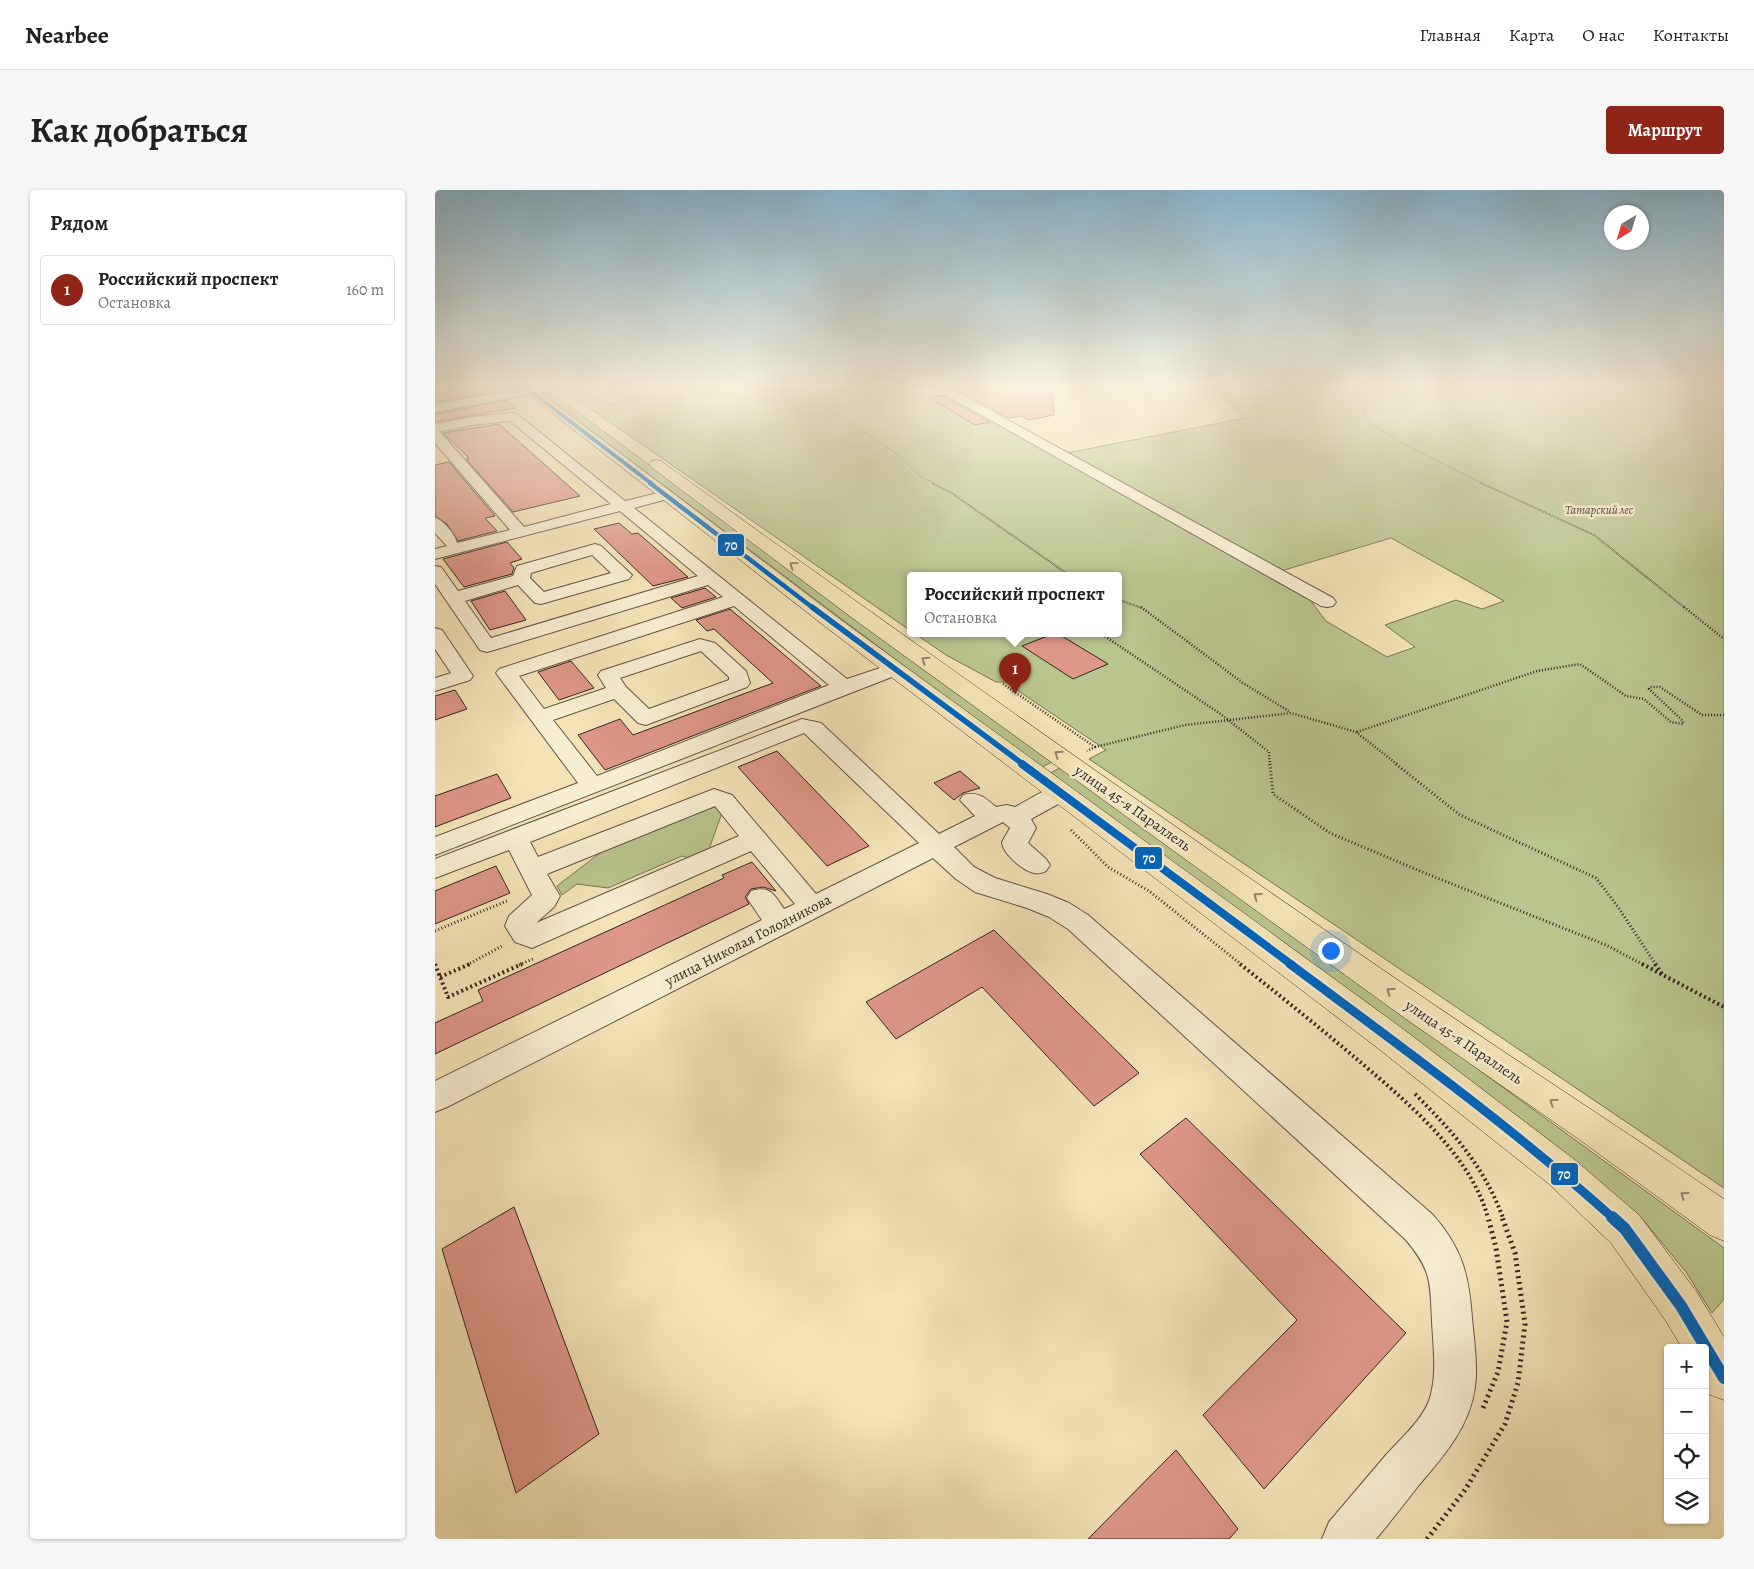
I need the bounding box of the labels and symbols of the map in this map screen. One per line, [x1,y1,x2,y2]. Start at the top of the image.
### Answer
north arrow [1604,205,1649,250]
park label: Татарский лес [1565,502,1634,518]
line badge: 70 [717,533,745,557]
text: 70 [724,536,738,555]
one-way arrow [789,562,799,571]
pin: 1 [999,653,1031,694]
one-way arrow [921,657,931,666]
one-way arrow [1054,751,1063,760]
street label: улица 45-я Параллель [1070,760,1196,856]
line badge: 70 [1134,846,1163,870]
text: 70 [1142,849,1156,868]
street label: улица Николая Голодникова [661,889,835,991]
one-way arrow [1254,893,1263,902]
your location [1318,938,1344,964]
one-way arrow [1386,987,1395,997]
street label: улица 45-я Параллель [1400,995,1527,1089]
one-way arrow [1549,1099,1558,1108]
line badge: 70 [1550,1162,1579,1186]
text: 70 [1557,1165,1571,1184]
one-way arrow [1680,1192,1690,1201]

